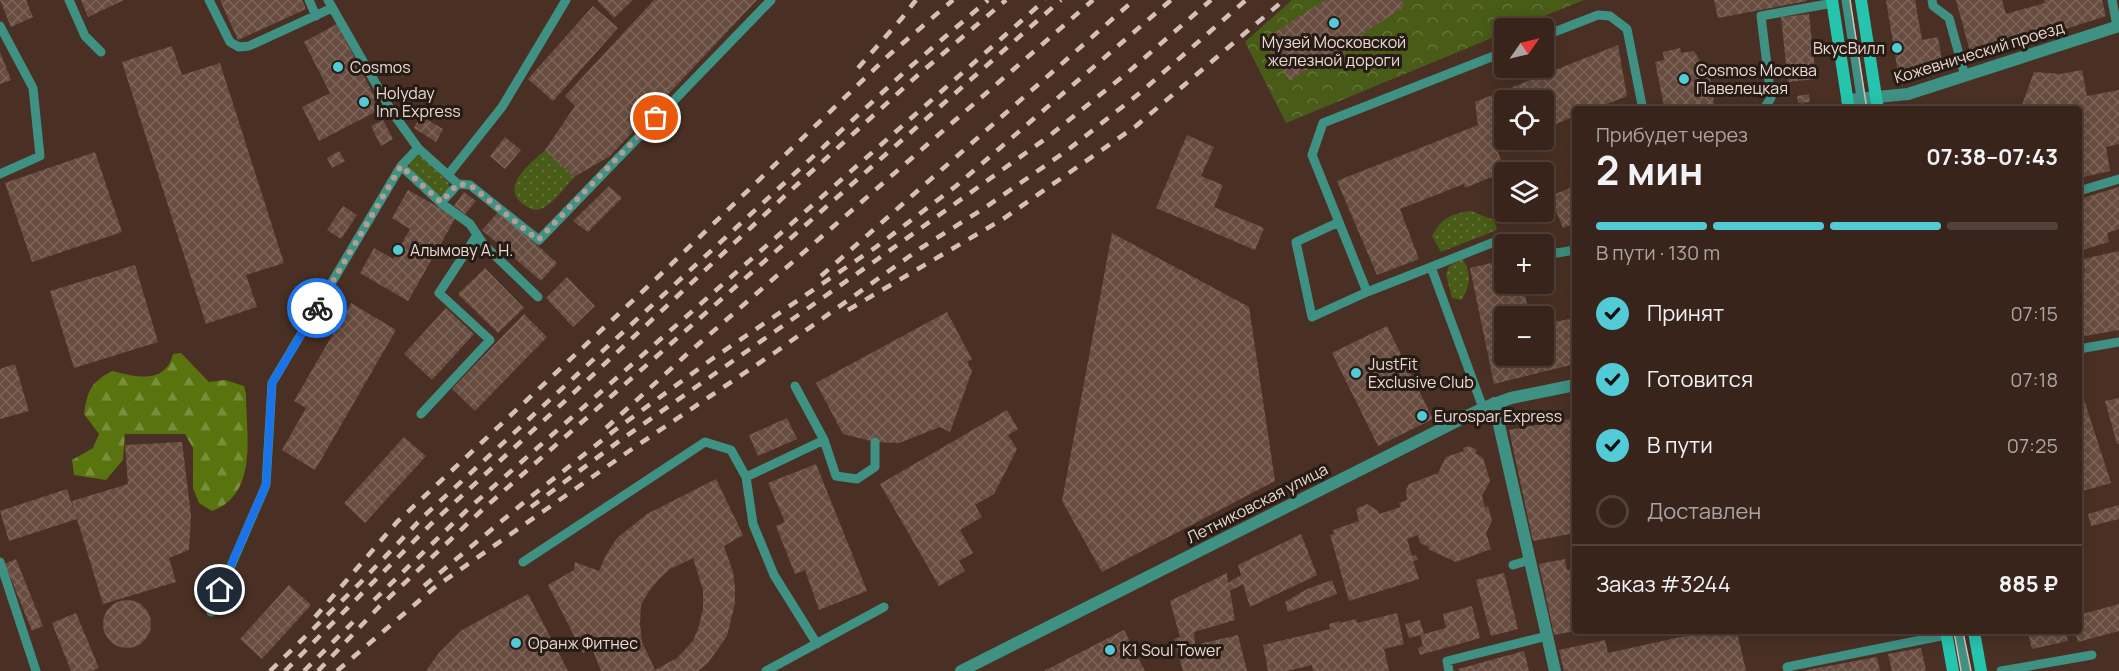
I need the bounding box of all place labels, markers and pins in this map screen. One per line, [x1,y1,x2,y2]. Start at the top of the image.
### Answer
marker: Музей Московской железной дороги [1327,16,1341,30]
place label: Музей Московской железной дороги [1262,31,1406,71]
place label: ВкусВилл [1813,37,1885,59]
marker: ВкусВилл [1890,41,1904,55]
place label: Cosmos [350,56,411,78]
place label: Cosmos Москва Павелецкая [1696,59,1817,99]
marker: Cosmos [331,60,345,74]
marker: Cosmos Москва Павелецкая [1677,72,1691,86]
place label: Holyday Inn Express [376,82,461,122]
pin [630,92,681,143]
marker: Holyday Inn Express [357,95,371,109]
place label: Алымову А. Н. [410,239,513,261]
marker: Алымову А. Н. [391,243,405,257]
place label: JustFit Exclusive Club [1368,353,1474,393]
marker: JustFit Exclusive Club [1349,366,1363,380]
place label: Eurospar Express [1434,405,1562,427]
marker: Eurospar Express [1415,409,1429,423]
pin [194,564,245,615]
place label: Оранж Фитнес [528,632,638,654]
marker: Оранж Фитнес [509,636,523,650]
place label: К1 Soul Tower [1122,639,1221,661]
marker: К1 Soul Tower [1103,643,1117,657]

